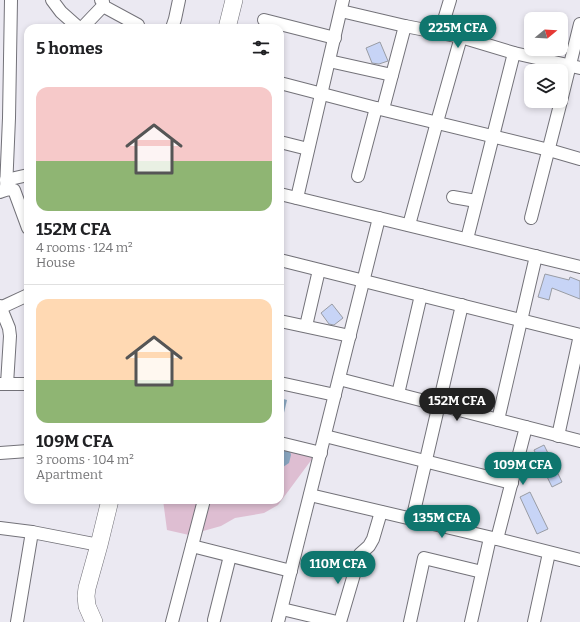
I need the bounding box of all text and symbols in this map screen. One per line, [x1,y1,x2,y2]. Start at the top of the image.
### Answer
north arrow [524,12,568,56]
map controls [524,12,568,108]
pin: 225M CFA [417,15,499,49]
text: 225M CFA [428,20,488,35]
icon: filters [250,37,272,59]
text: 5 homes [36,38,103,59]
button: layers [524,64,568,108]
icon: home [118,113,190,185]
text: 152M CFA [36,219,111,240]
text: 4 rooms · 124 m² [36,240,133,255]
text: House [36,255,75,270]
icon: home [118,325,190,397]
pin: 152M CFA [416,388,498,422]
text: 152M CFA [428,393,486,408]
text: 109M CFA [36,431,113,452]
text: 3 rooms · 104 m² [36,452,134,467]
pin: 109M CFA [482,452,564,486]
text: 109M CFA [493,457,553,472]
text: Apartment [36,467,103,482]
pin: 135M CFA [401,505,483,539]
text: 135M CFA [413,510,471,525]
pin: 110M CFA [297,551,379,585]
text: 110M CFA [309,556,367,571]

